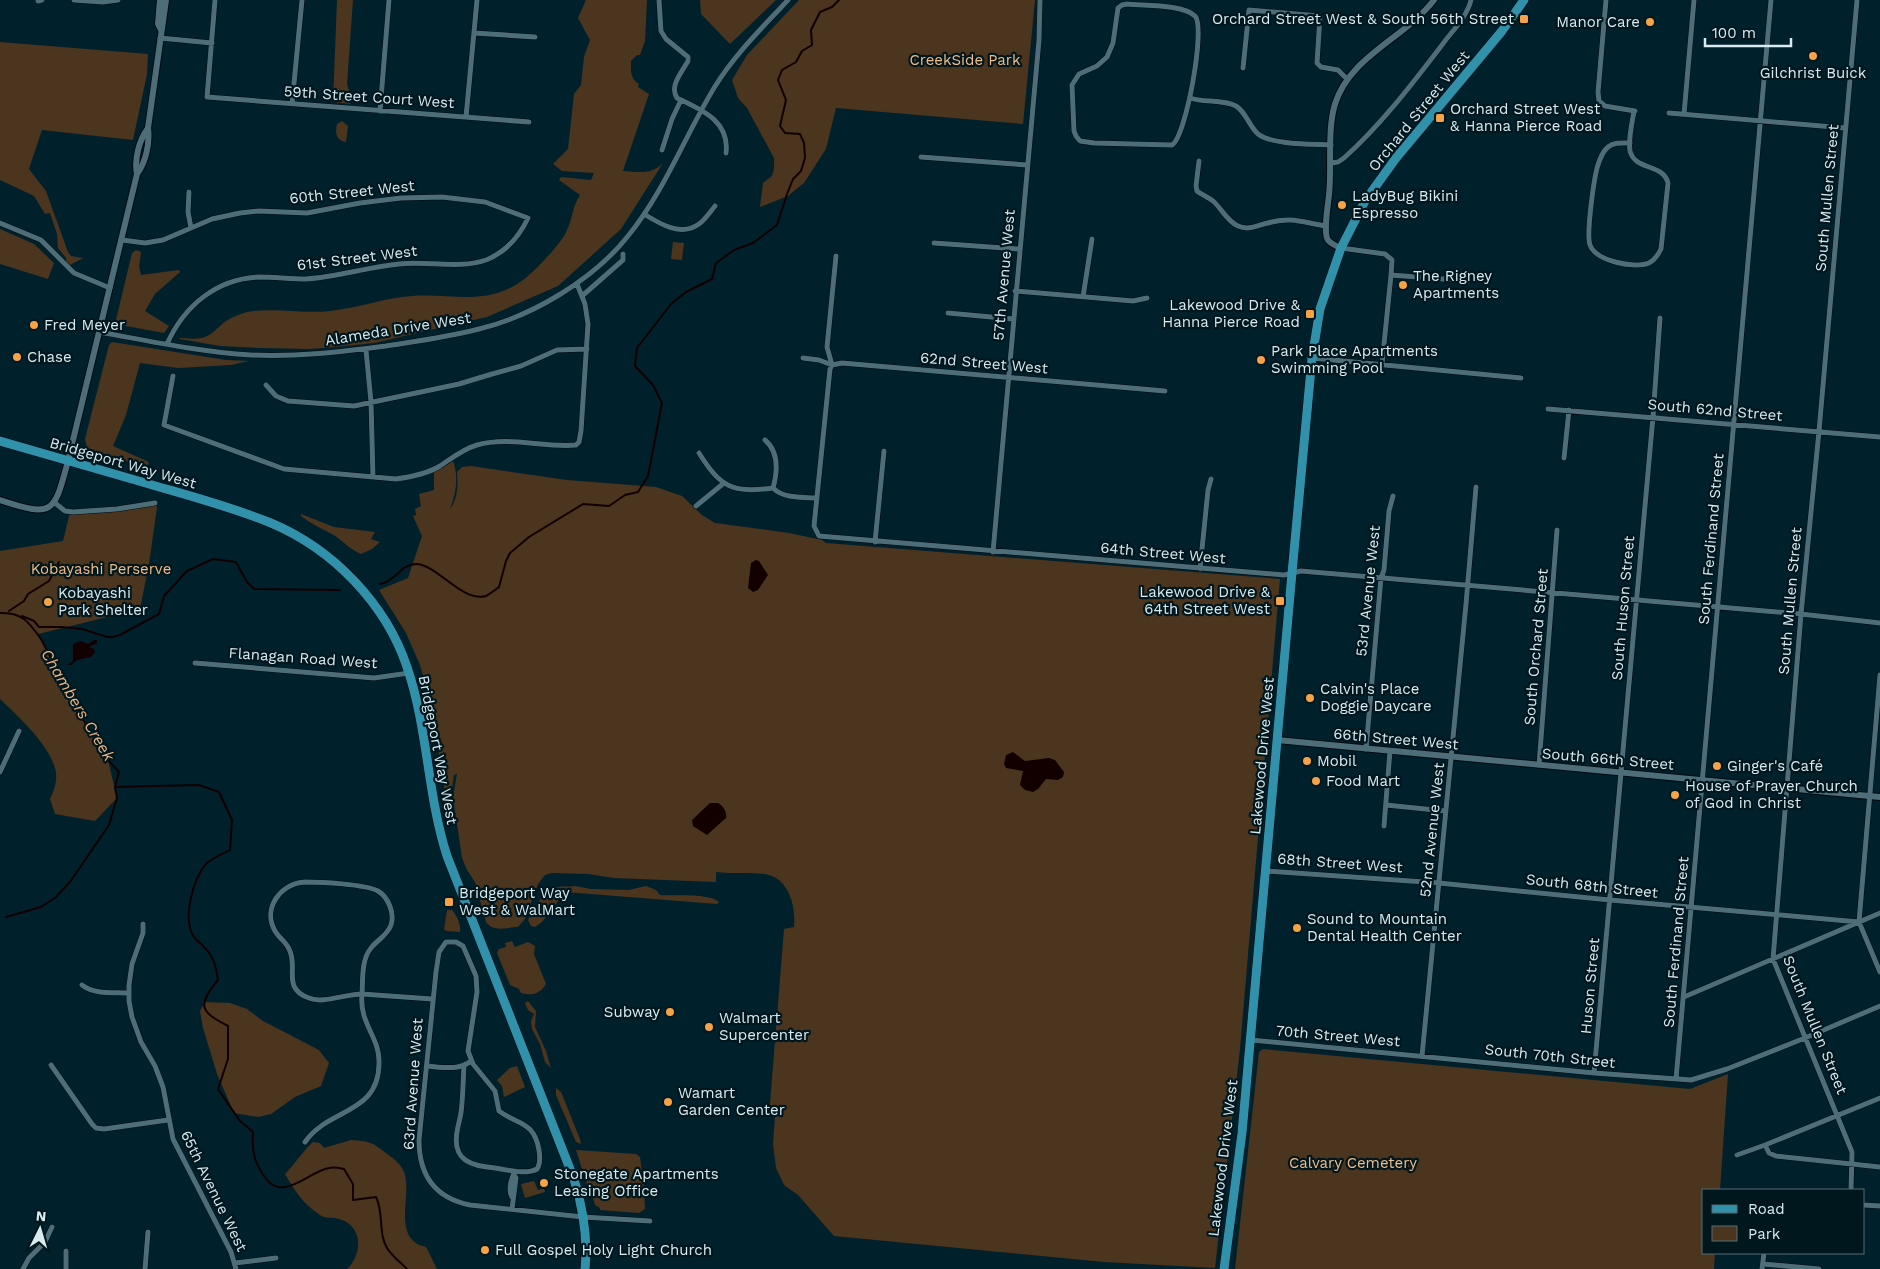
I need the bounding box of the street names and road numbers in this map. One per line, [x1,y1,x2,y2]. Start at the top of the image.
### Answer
street label: Orchard Street West [1365,46,1474,175]
street label: 59th Street Court West [283,82,456,112]
street label: South Mullen Street [1812,123,1842,272]
street label: 60th Street West [289,176,416,208]
street label: 57th Avenue West [989,208,1019,341]
street label: 61st Street West [296,242,419,274]
street label: Alameda Drive West [324,308,473,349]
street label: 62nd Street West [919,348,1049,378]
street label: South 62nd Street [1647,395,1784,425]
street label: Bridgeport Way West [48,433,199,493]
street label: South Ferdinand Street [1695,452,1728,625]
street label: 53rd Avenue West [1352,524,1384,658]
street label: South Mullen Street [1775,526,1805,675]
street label: South Huson Street [1608,534,1638,681]
street label: 64th Street West [1100,539,1227,568]
street label: South Orchard Street [1520,567,1552,726]
street label: Flanagan Road West [228,644,379,672]
street label: Bridgeport Way West [415,674,461,827]
street label: Lakewood Drive West [1246,676,1278,835]
street label: 66th Street West [1333,725,1460,754]
street label: South 66th Street [1541,744,1676,774]
street label: 52nd Avenue West [1416,761,1448,898]
street label: 68th Street West [1277,850,1404,876]
street label: South Ferdinand Street [1660,855,1693,1028]
street label: South 68th Street [1525,870,1660,902]
street label: Huson Street [1577,936,1603,1035]
street label: South Mullen Street [1779,953,1851,1098]
street label: 63rd Avenue West [399,1017,427,1151]
street label: 70th Street West [1275,1022,1402,1050]
street label: South 70th Street [1484,1040,1617,1072]
street label: Lakewood Drive West [1204,1078,1242,1237]
street label: 65th Avenue West [177,1128,251,1255]

